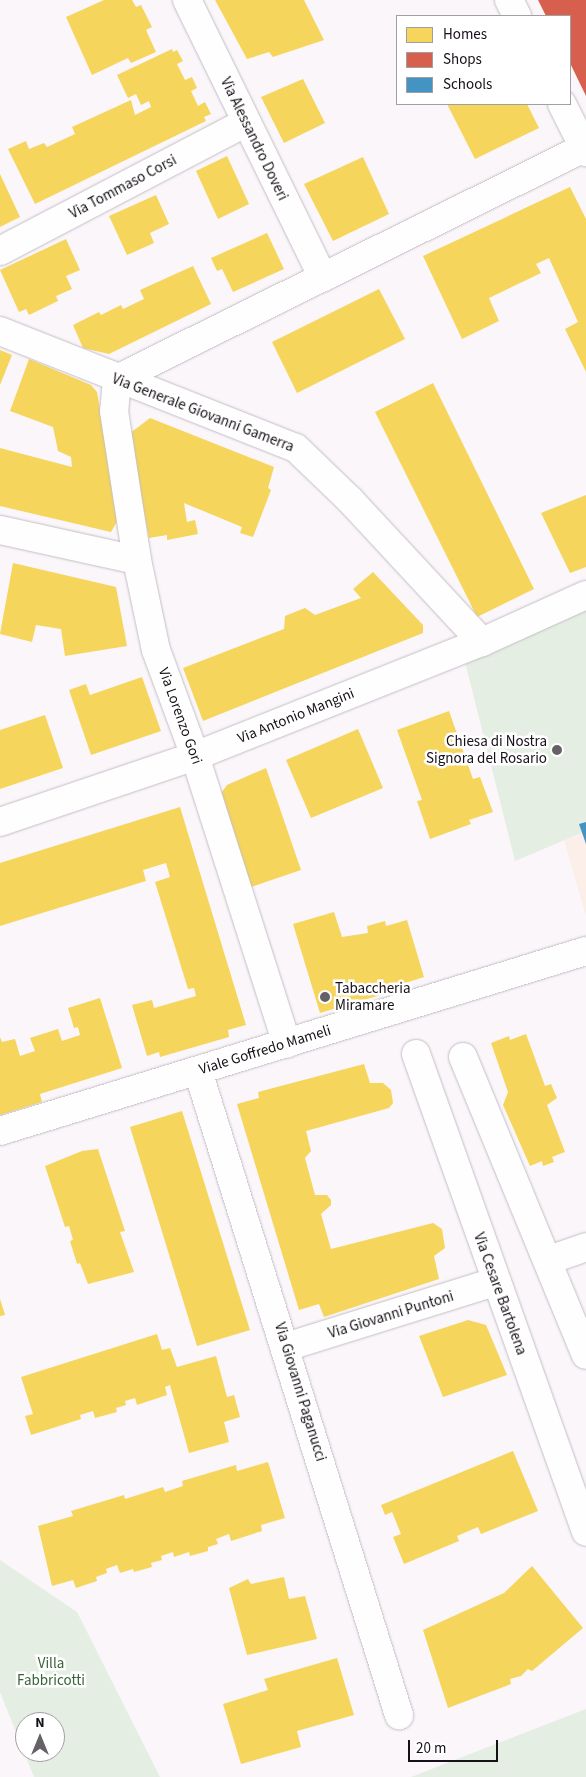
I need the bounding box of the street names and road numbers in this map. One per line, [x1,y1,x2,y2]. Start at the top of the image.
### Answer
street label: Via Alessandro Doveri [216,74,292,204]
street label: Via Tommaso Corsi [66,151,180,223]
street label: Via Generale Giovanni Gamerra [109,370,297,456]
street label: Via Lorenzo Gori [154,665,206,767]
street label: Via Antonio Mangini [235,684,357,748]
street label: Viale Goffredo Mameli [197,1021,333,1079]
street label: Via Cesare Bartolena [469,1230,531,1358]
street label: Via Giovanni Puntoni [326,1287,456,1343]
street label: Via Giovanni Paganucci [270,1320,330,1464]

